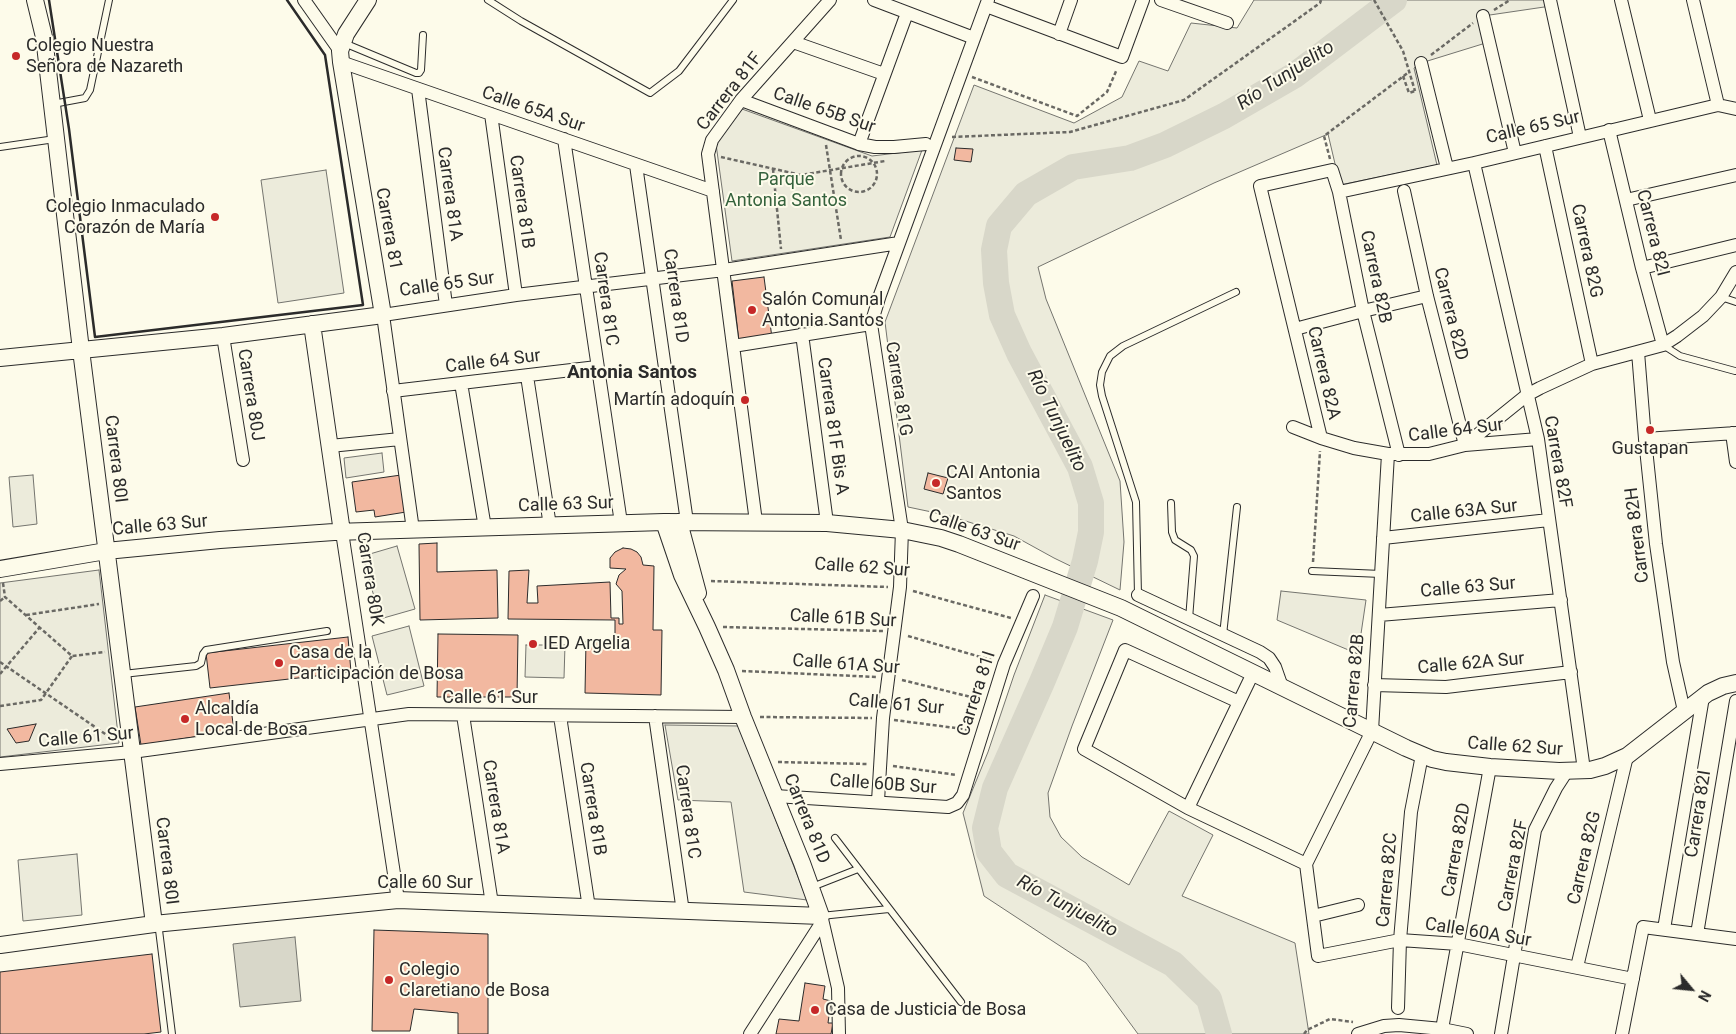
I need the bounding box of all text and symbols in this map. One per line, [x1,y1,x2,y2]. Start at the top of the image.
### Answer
place label: Colegio Nuestra Señora de Nazareth [26,35,183,78]
water label: Río Tunjuelito [1233,36,1339,116]
street label: Carrera 81F [693,49,767,135]
marker: Colegio Nuestra Señora de Nazareth [10,50,22,62]
street label: Calle 65A Sur [479,82,587,138]
street label: Calle 65B Sur [770,83,878,139]
street label: Calle 65 Sur [1484,107,1582,149]
street label: Carrera 81A [432,145,466,243]
street label: Carrera 81B [504,154,538,250]
park label: Parque Antonia Santos [725,169,847,212]
street label: Carrera 81 [370,186,406,272]
street label: Carrera 82I [1631,188,1673,278]
place label: Colegio Inmaculado Corazón de María [46,196,205,238]
street label: Carrera 82G [1565,202,1607,300]
marker: Colegio Inmaculado Corazón de María [209,211,221,223]
street label: Carrera 82B [1355,229,1395,325]
street label: Carrera 81D [658,247,692,345]
street label: Carrera 81C [588,250,622,348]
street label: Carrera 82D [1428,265,1472,363]
street label: Calle 65 Sur [398,268,496,302]
place label: Salón Comunal Antonia Santos [762,289,884,332]
marker: Salón Comunal Antonia Santos [746,304,758,316]
street label: Carrera 82A [1302,324,1344,422]
street label: Carrera 81G [880,340,916,438]
street label: Calle 64 Sur [444,345,542,379]
street label: Carrera 80J [232,347,268,443]
street label: Carrera 81F Bis A [812,356,852,496]
district label: Antonia Santos [567,362,697,384]
water label: Río Tunjuelito [1021,366,1091,476]
place label: Martín adoquín [613,389,735,411]
marker: Martín adoquín [739,394,751,406]
street label: Carrera 80I [99,414,131,504]
street label: Calle 64 Sur [1407,414,1505,448]
street label: Carrera 82F [1538,414,1576,510]
marker: Gustapan [1644,424,1656,436]
place label: Gustapan [1612,438,1688,460]
place label: CAI Antonia Santos [946,462,1041,504]
marker: CAI Antonia Santos [930,477,942,489]
street label: Carrera 82H [1621,486,1655,584]
street label: Calle 63 Sur [518,493,614,517]
street label: Calle 63A Sur [1409,496,1519,528]
street label: Calle 63 Sur [925,505,1023,557]
street label: Calle 63 Sur [111,511,209,541]
street label: Carrera 80K [351,531,387,627]
street label: Calle 62 Sur [814,554,910,582]
street label: Calle 63 Sur [1419,573,1517,603]
street label: Calle 61B Sur [789,605,897,633]
place label: IED Argelia [543,633,630,655]
street label: Carrera 82B [1340,633,1370,729]
marker: IED Argelia [527,638,539,650]
place label: Casa de la Participación de Bosa [289,642,464,684]
street label: Carrera 81I [953,649,1001,739]
street label: Calle 62A Sur [1417,649,1525,679]
street label: Calle 61A Sur [792,650,900,680]
marker: Casa de la Participación de Bosa [273,657,285,669]
street label: Calle 61 Sur [442,687,538,709]
street label: Calle 61 Sur [847,690,945,720]
place label: Alcaldía Local de Bosa [195,698,308,741]
marker: Alcaldía Local de Bosa [179,713,191,725]
street label: Calle 61 Sur [37,723,135,753]
street label: Calle 62 Sur [1467,733,1563,761]
street label: Carrera 81A [477,758,513,856]
street label: Carrera 81B [574,761,610,857]
street label: Carrera 81C [670,763,704,861]
street label: Carrera 82I [1681,769,1717,859]
street label: Calle 60B Sur [829,770,937,800]
street label: Carrera 81D [778,771,834,867]
street label: Carrera 82D [1438,801,1476,899]
street label: Carrera 82G [1564,809,1606,907]
street label: Carrera 80I [150,816,182,906]
street label: Carrera 82F [1495,818,1533,914]
street label: Carrera 82C [1373,832,1403,928]
water label: Río Tunjuelito [1013,871,1121,943]
street label: Calle 60 Sur [377,872,473,894]
street label: Calle 60A Sur [1423,914,1533,952]
place label: Colegio Claretiano de Bosa [399,959,550,1002]
north arrow [1666,964,1716,1014]
marker: Colegio Claretiano de Bosa [383,974,395,986]
text: N [1695,988,1714,1004]
place label: Casa de Justicia de Bosa [825,999,1026,1021]
marker: Casa de Justicia de Bosa [809,1004,821,1016]

